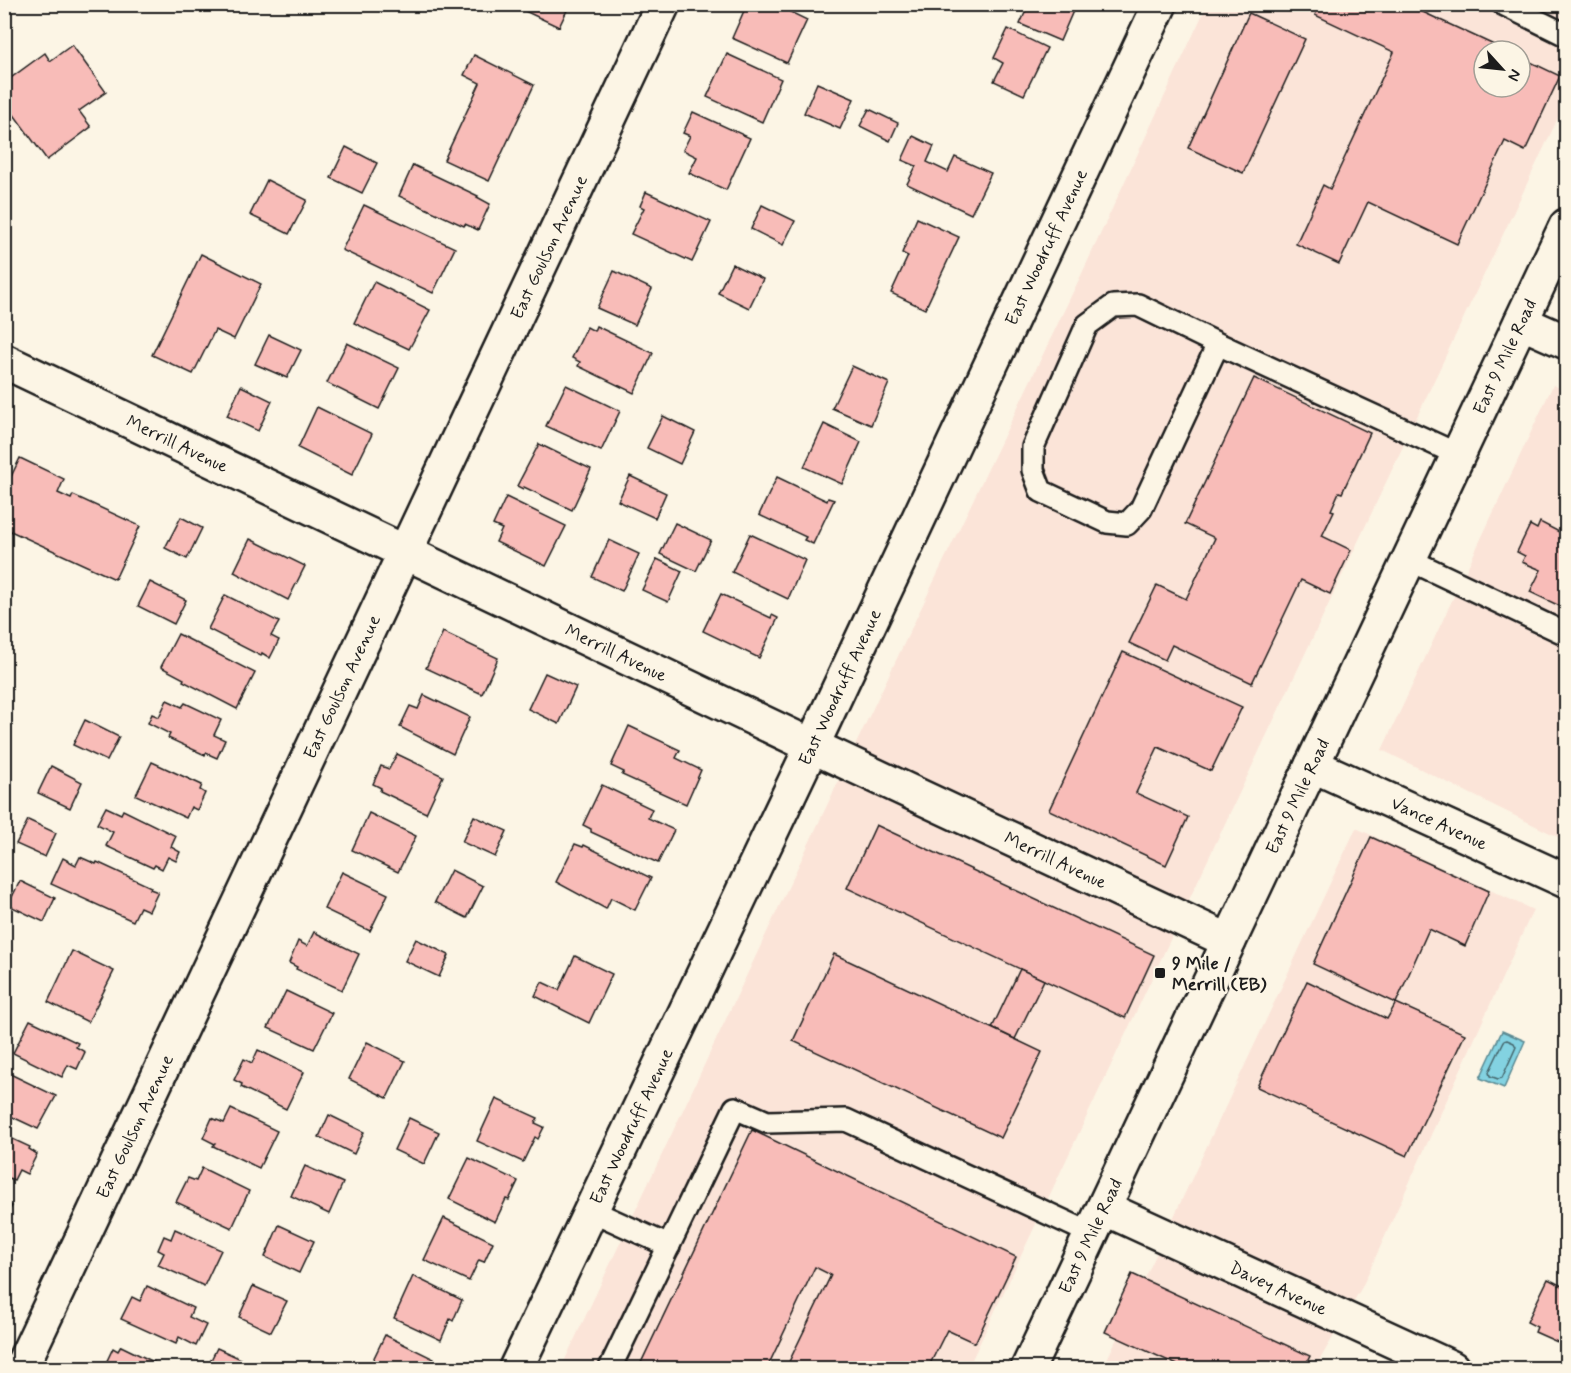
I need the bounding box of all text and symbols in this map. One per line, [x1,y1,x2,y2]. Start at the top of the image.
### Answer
north arrow [1472,39,1532,99]
text: N [1502,66,1526,85]
street label: East Woodruff Avenue [1000,165,1094,330]
street label: East Goulson Avenue [505,171,594,323]
street label: East 9 Mile Road [1468,295,1543,419]
street label: Merrill Avenue [122,410,232,479]
street label: East Woodruff Avenue [793,605,888,770]
street label: East Goulson Avenue [298,611,387,763]
street label: Merrill Avenue [561,619,671,688]
street label: East 9 Mile Road [1261,735,1336,858]
street label: Vance Avenue [1387,792,1491,857]
street label: Merrill Avenue [1000,827,1110,895]
place label: 9 Mile / Merrill (EB) [1172,952,1267,997]
marker: 9 Mile / Merrill (EB) [1153,966,1167,980]
street label: East Woodruff Avenue [585,1044,680,1209]
street label: East Goulson Avenue [91,1051,180,1203]
street label: East 9 Mile Road [1054,1175,1129,1298]
street label: Davey Avenue [1225,1256,1331,1322]

